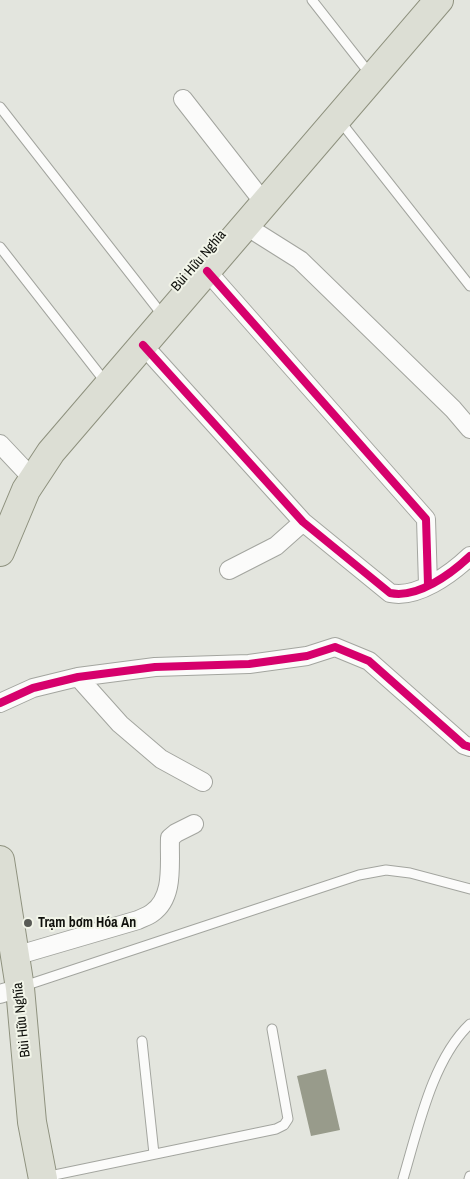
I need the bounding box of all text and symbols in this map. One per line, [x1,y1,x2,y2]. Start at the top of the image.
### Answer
street label: Bùi Hữu Nghĩa [168,227,230,295]
place label: Trạm bơm Hóa An [38,915,136,931]
marker: Trạm bơm Hóa An [22,917,34,929]
street label: Bùi Hữu Nghĩa [10,982,34,1058]

